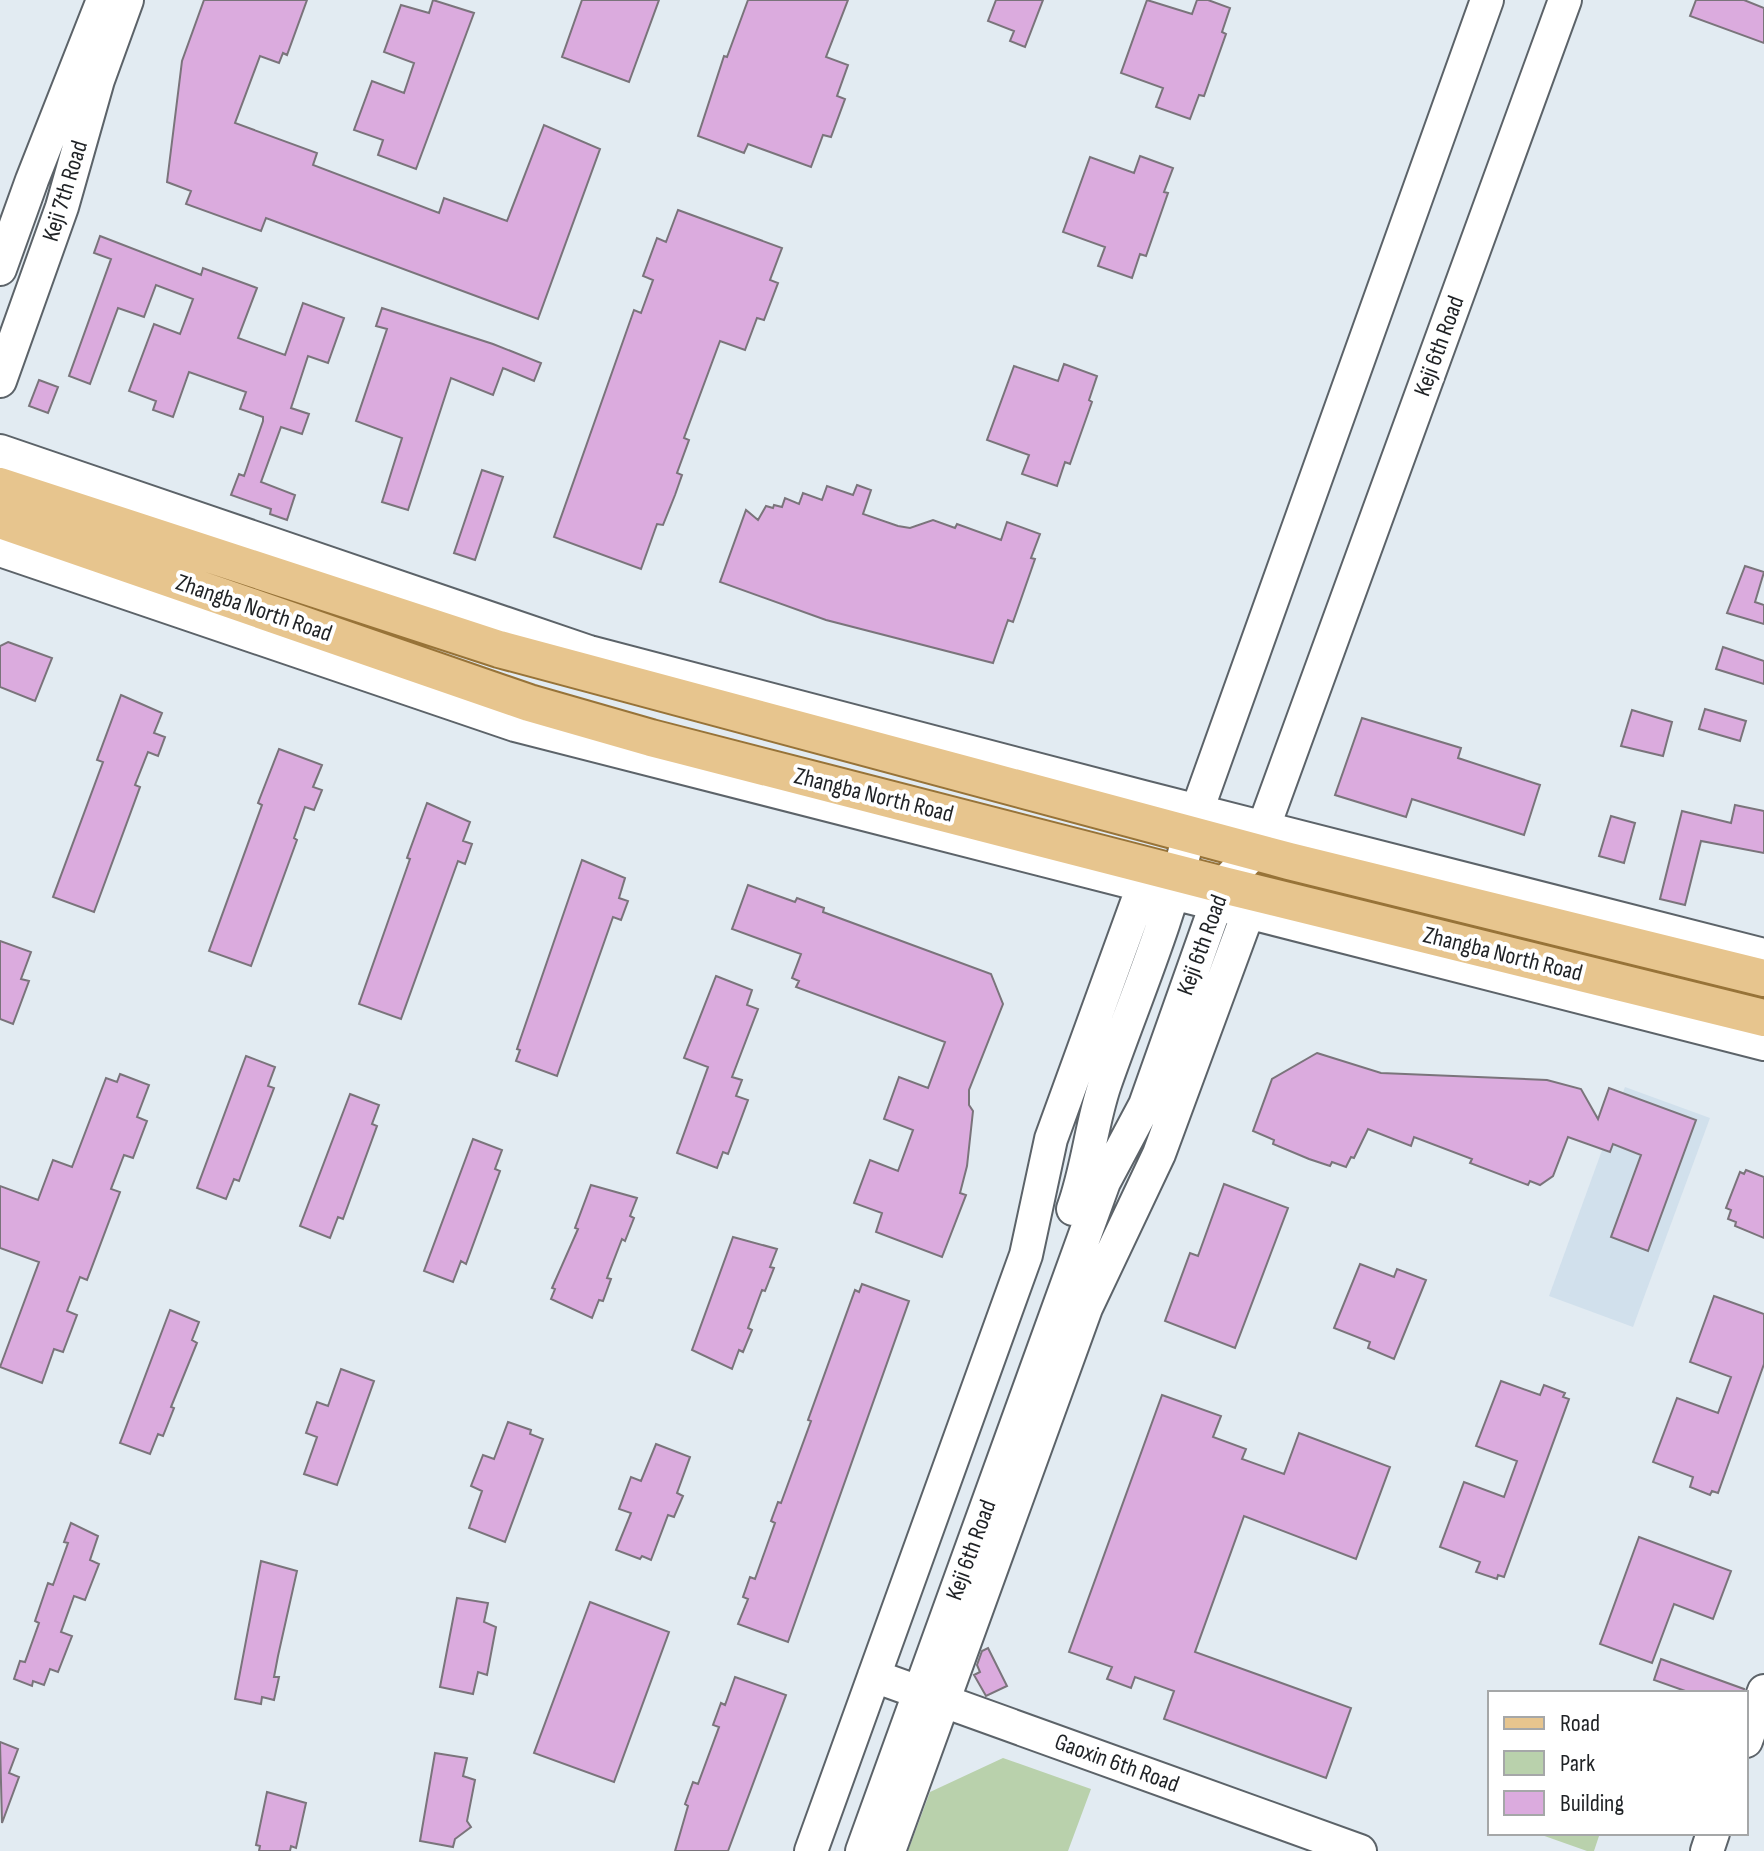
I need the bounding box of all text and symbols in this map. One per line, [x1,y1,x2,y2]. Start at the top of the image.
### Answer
street label: Keji 7th Road [36,137,94,245]
street label: Keji 6th Road [1407,292,1471,400]
street label: Zhangba North Road [172,568,336,648]
street label: Zhangba North Road [791,761,957,829]
street label: Keji 6th Road [1170,891,1234,999]
street label: Zhangba North Road [1420,920,1586,988]
street label: Keji 6th Road [939,1496,1003,1604]
legend [1488,1691,1748,1835]
text: Road [1560,1709,1600,1738]
street label: Gaoxin 6th Road [1051,1727,1183,1799]
text: Park [1560,1749,1595,1778]
text: Building [1560,1789,1624,1818]

